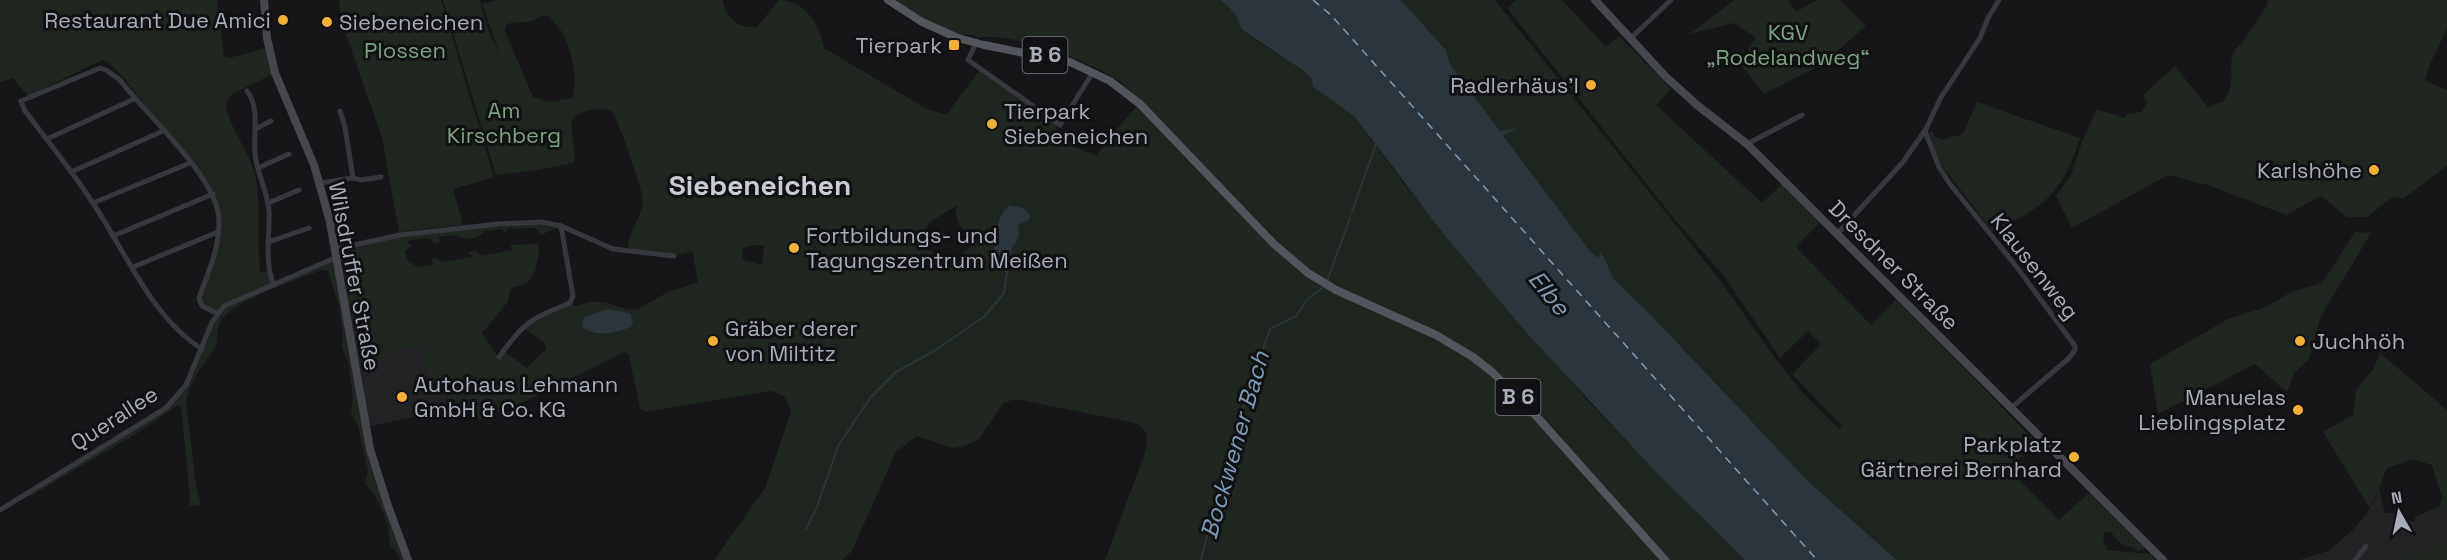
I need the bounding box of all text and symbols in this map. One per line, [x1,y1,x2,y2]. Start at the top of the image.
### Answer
place label: Restaurant Due Amici [44,6,271,34]
place label: Siebeneichen [339,8,483,36]
marker: Restaurant Due Amici [276,13,290,27]
marker: Siebeneichen [320,15,334,29]
park label: KGV „Rodelandweg“ [1706,18,1870,71]
place label: Tierpark [856,31,942,59]
park label: Plossen [364,36,446,64]
road number: B 6 [1022,37,1068,73]
marker: Tierpark [947,38,961,52]
place label: Radlerhäus'l [1450,71,1579,99]
marker: Radlerhäus'l [1584,78,1598,92]
park label: Am Kirschberg [447,96,561,149]
place label: Tierpark Siebeneichen [1004,97,1148,150]
marker: Tierpark Siebeneichen [985,117,999,131]
place label: Karlshöhe [2257,156,2362,184]
marker: Karlshöhe [2367,163,2381,177]
district label: Siebeneichen [669,167,851,203]
street label: Wilsdruffer Straße [323,179,387,373]
street label: Dresdner Straße [1823,194,1965,336]
street label: Klausenweg [1985,207,2085,325]
place label: Fortbildungs- und Tagungszentrum Meißen [806,221,1068,274]
marker: Fortbildungs- und Tagungszentrum Meißen [787,241,801,255]
water label: Elbe [1522,264,1577,322]
place label: Gräber derer von Miltitz [725,314,858,367]
place label: Juchhöh [2312,327,2405,355]
marker: Gräber derer von Miltitz [706,334,720,348]
marker: Juchhöh [2293,334,2307,348]
water label: Bockwener Bach [1193,346,1276,542]
place label: Autohaus Lehmann GmbH & Co. KG [414,370,618,423]
street label: Querallee [65,379,163,457]
road number: B 6 [1496,379,1540,415]
place label: Manuelas Lieblingsplatz [2138,383,2286,436]
marker: Autohaus Lehmann GmbH & Co. KG [395,390,409,404]
marker: Manuelas Lieblingsplatz [2291,403,2305,417]
place label: Parkplatz Gärtnerei Bernhard [1860,430,2062,483]
marker: Parkplatz Gärtnerei Bernhard [2067,450,2081,464]
north arrow [2369,482,2429,542]
text: N [2390,486,2404,509]

